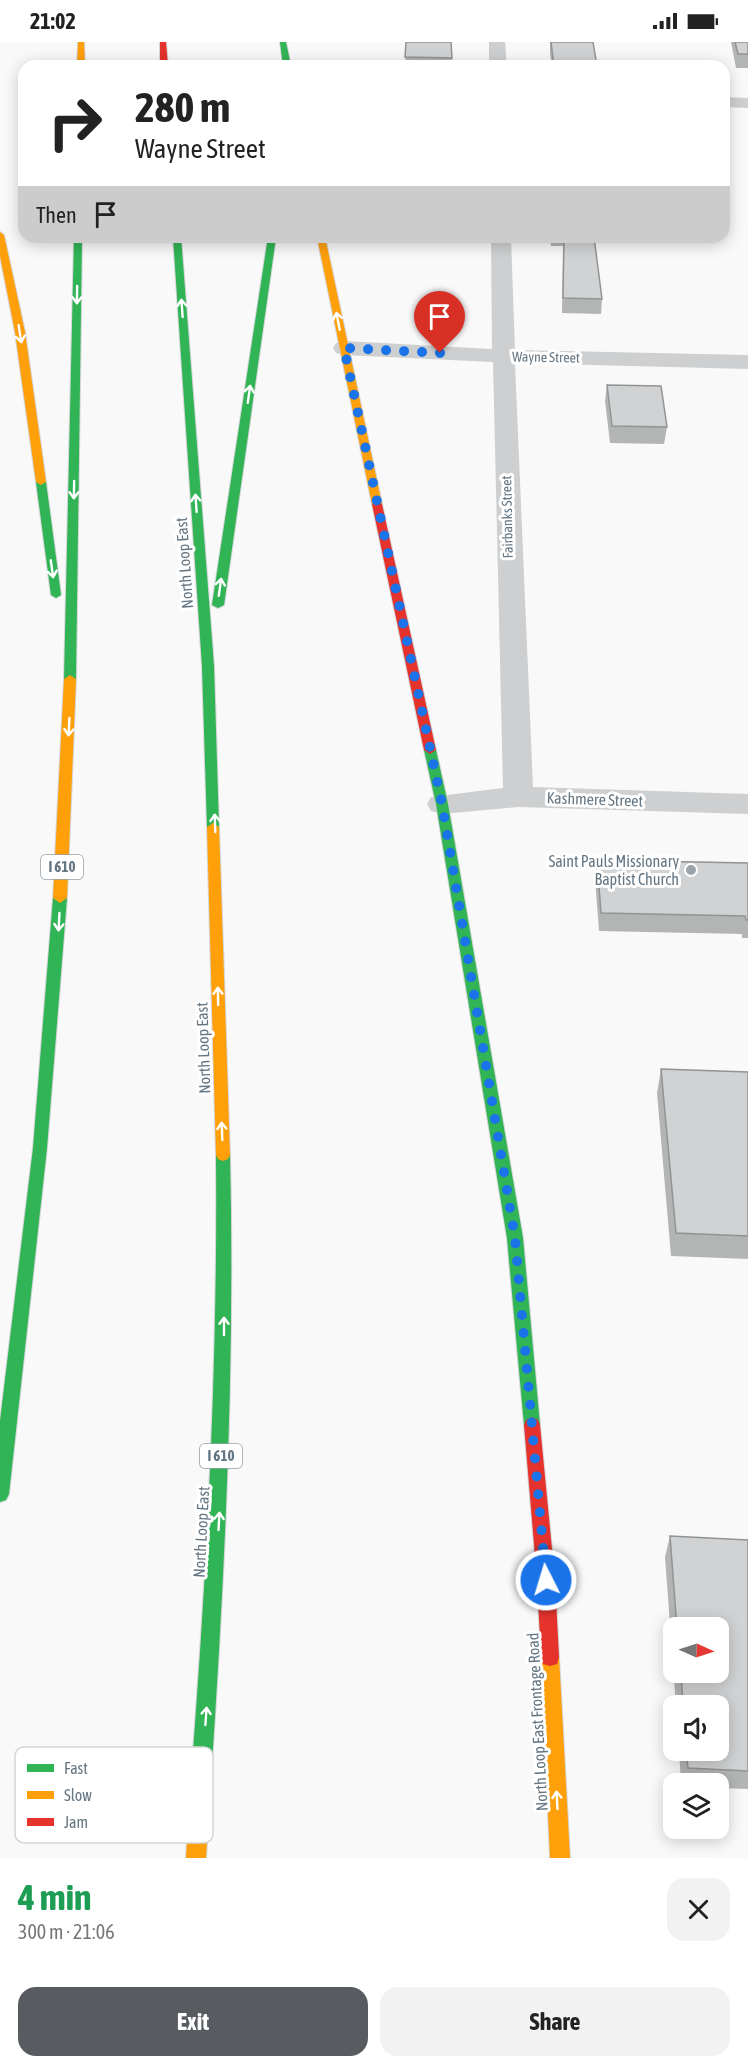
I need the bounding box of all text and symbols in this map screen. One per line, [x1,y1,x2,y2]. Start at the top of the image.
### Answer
text: 21:02 [30,8,76,34]
text: 280 m [135,83,230,131]
icon: right [36,84,114,162]
text: Wayne Street [135,133,266,164]
icon: arrive [89,198,122,231]
text: Then [36,202,77,228]
one-way arrow [71,285,83,305]
pin [414,291,465,353]
one-way arrow [176,299,187,319]
icon: arrive [423,300,456,333]
one-way arrow [332,312,344,331]
one-way arrow [14,324,25,343]
street label: Wayne Street [512,348,580,366]
one-way arrow [243,385,254,405]
street label: Fairbanks Street [498,475,516,559]
one-way arrow [68,480,80,500]
one-way arrow [191,493,202,513]
street label: North Loop East [172,516,197,609]
one-way arrow [47,558,58,578]
one-way arrow [215,578,226,598]
one-way arrow [64,717,75,737]
street label: Kashmere Street [546,788,644,810]
one-way arrow [209,814,220,834]
place label: Saint Pauls Missionary Baptist Church [548,852,679,889]
road number: I 610 [41,855,83,879]
marker: Saint Pauls Missionary Baptist Church [684,863,698,877]
one-way arrow [53,912,64,932]
one-way arrow [212,986,224,1006]
street label: North Loop East [192,1001,215,1094]
one-way arrow [216,1122,228,1142]
one-way arrow [218,1317,230,1337]
road number: I 610 [200,1444,242,1468]
street label: North Loop East [190,1485,213,1578]
one-way arrow [213,1512,224,1532]
position arrow [514,1548,578,1612]
north arrow [663,1617,729,1683]
map controls [663,1617,729,1839]
street label: North Loop East Frontage Road [523,1632,552,1812]
button: sound [663,1695,729,1761]
one-way arrow [201,1706,212,1726]
legend [15,1747,213,1843]
text: Fast [64,1759,88,1777]
button: layers [663,1773,729,1839]
text: Slow [64,1786,92,1804]
one-way arrow [552,1790,563,1810]
text: Jam [64,1813,88,1831]
text: 4 min [18,1876,92,1918]
button: close [667,1878,730,1941]
text: 300 m · 21:06 [18,1920,115,1943]
button: Exit [18,1987,368,2056]
button: Share [380,1987,730,2056]

